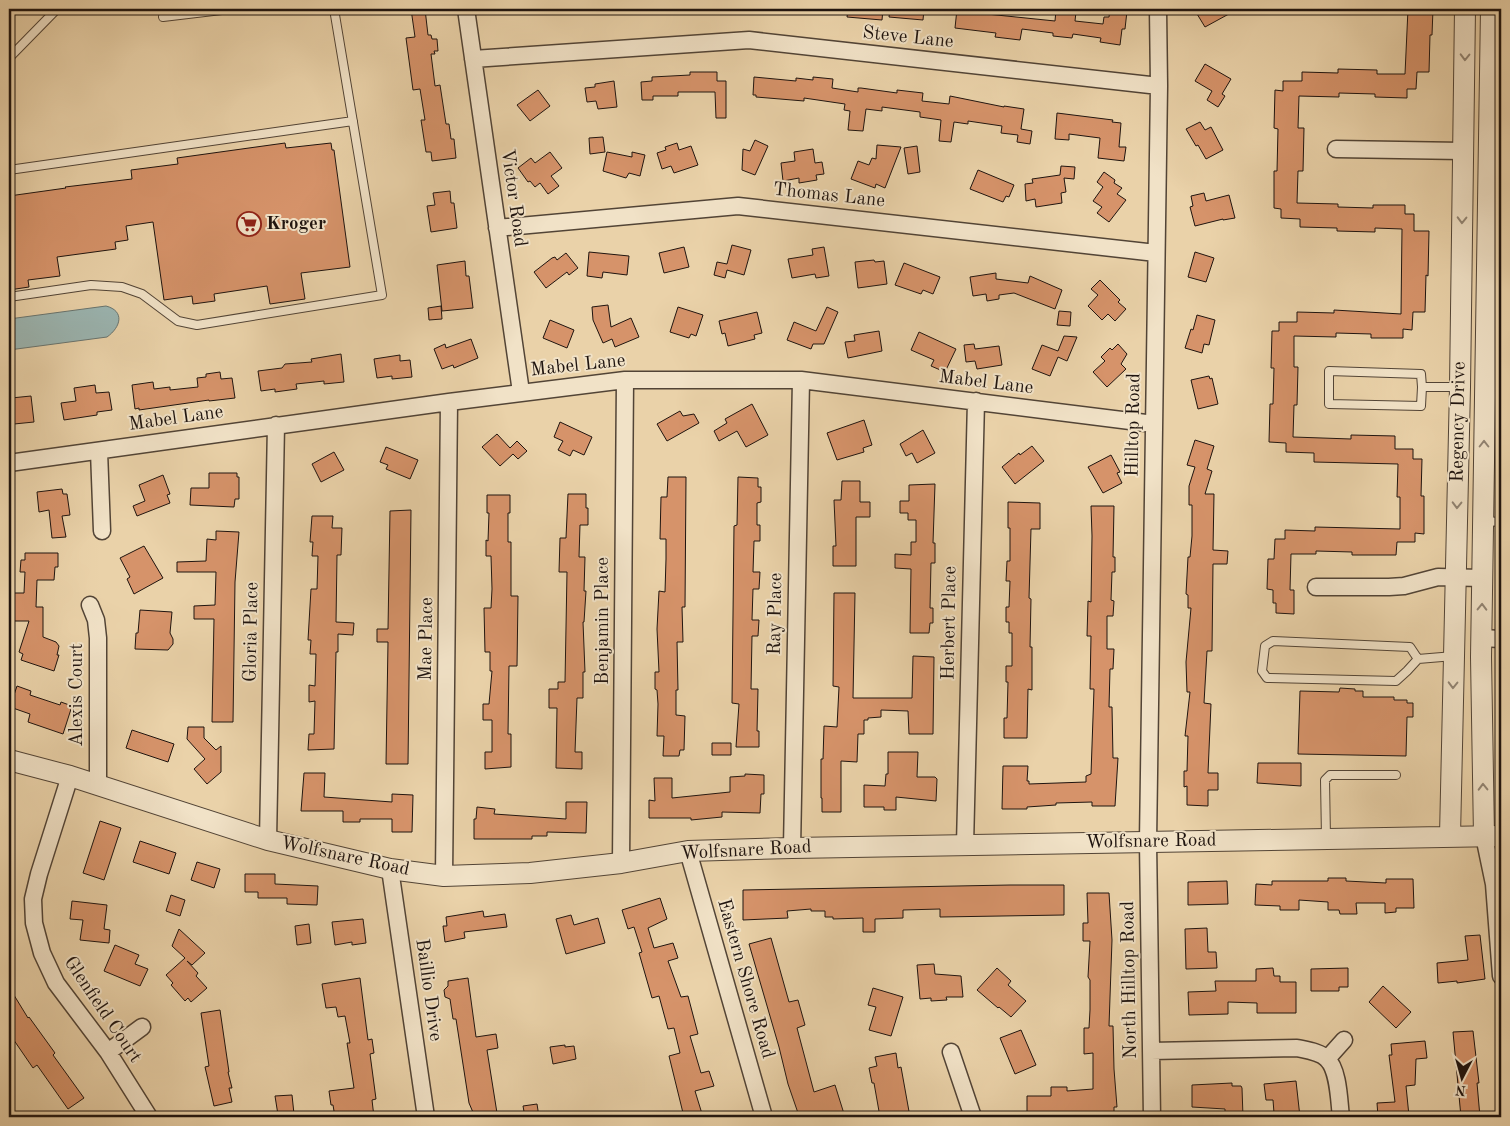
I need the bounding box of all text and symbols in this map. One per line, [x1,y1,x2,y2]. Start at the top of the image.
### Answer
street label: Steve Lane [861,24,955,52]
one-way arrow [1460,54,1470,62]
street label: Victor Road [497,148,529,248]
street label: Thomas Lane [772,181,886,211]
supermarket icon: Kroger [236,211,262,237]
place label: Kroger [266,215,326,234]
one-way arrow [1457,216,1467,224]
street label: Mabel Lane [530,352,626,380]
street label: Regency Drive [1448,361,1470,483]
street label: Mabel Lane [938,368,1034,398]
street label: Hilltop Road [1124,373,1144,477]
street label: Mabel Lane [127,403,225,435]
one-way arrow [1479,440,1489,448]
one-way arrow [1452,502,1462,510]
street label: Benjamin Place [594,557,613,685]
street label: Herbert Place [940,566,960,680]
street label: Ray Place [766,573,786,655]
street label: Gloria Place [242,582,262,682]
street label: Mae Place [417,597,437,681]
one-way arrow [1477,603,1487,610]
street label: Alexis Court [68,643,87,747]
one-way arrow [1448,682,1458,690]
one-way arrow [1478,783,1488,790]
street label: Wolfsnare Road [1085,831,1217,853]
street label: Wolfsnare Road [279,834,411,880]
street label: Wolfsnare Road [680,838,812,864]
street label: Eastern Shore Road [713,897,777,1061]
street label: North Hilltop Road [1119,901,1141,1059]
street label: Baillio Drive [411,937,445,1043]
street label: Glenfield Court [60,953,144,1067]
north arrow [1438,1054,1488,1104]
text: N [1454,1082,1467,1097]

